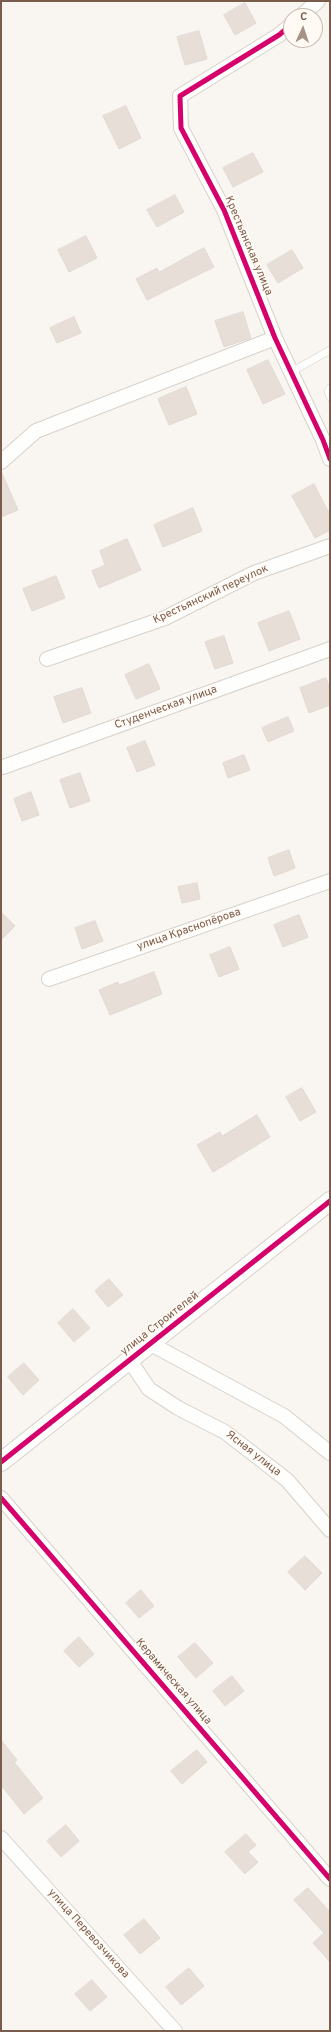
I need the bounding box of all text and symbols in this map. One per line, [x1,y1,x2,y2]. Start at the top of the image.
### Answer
north arrow [283,8,323,48]
text: С [300,10,307,24]
street label: Крестьянская улица [221,194,275,298]
street label: Крестьянский переулок [151,562,271,628]
street label: Студенческая улица [113,683,219,733]
street label: улица Краснопёрова [135,906,243,954]
street label: улица Строителей [118,1289,202,1359]
street label: Ясная улица [223,1428,283,1480]
street label: Керамическая улица [132,1636,214,1728]
street label: улица Перевозчикова [44,1887,132,1981]

